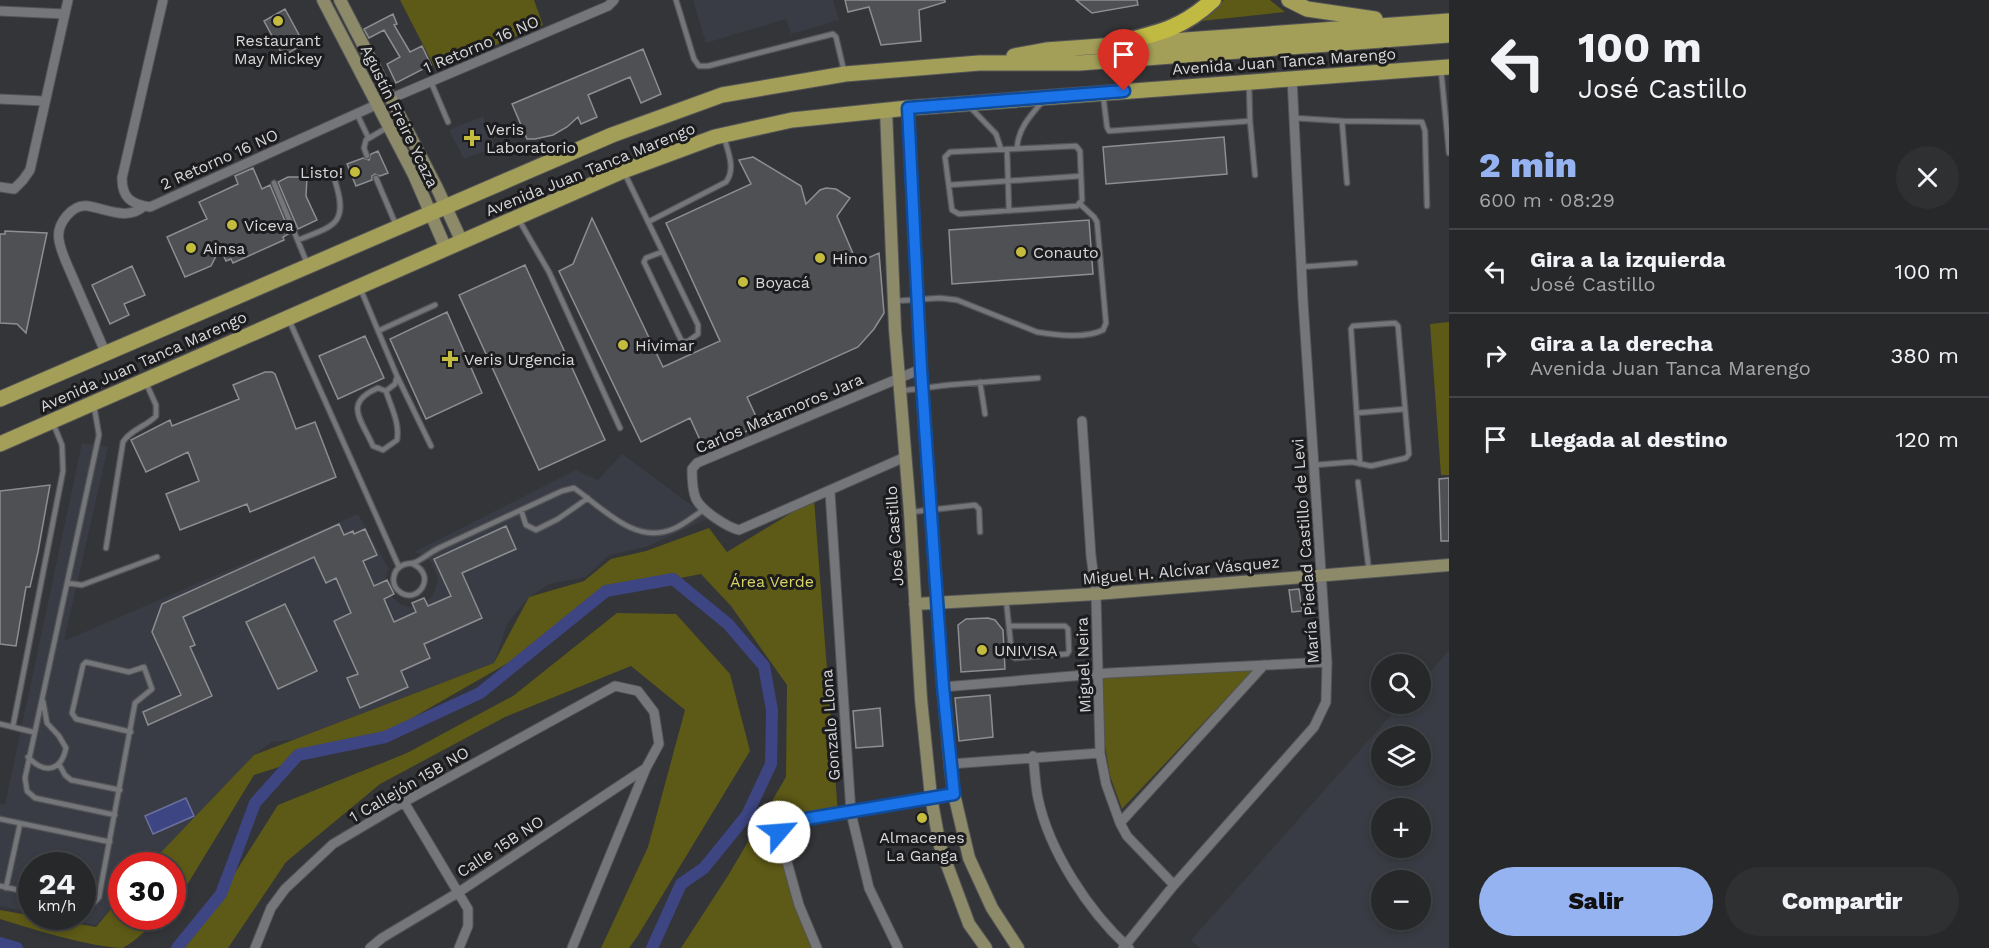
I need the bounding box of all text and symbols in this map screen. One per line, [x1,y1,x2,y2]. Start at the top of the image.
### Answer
street label: 1 Retorno 16 NO [421,12,542,77]
marker: Restaurant May Mickey [271,14,285,28]
text: 100 m [1578,23,1702,72]
icon: left [1479,24,1557,102]
pin [1098,29,1149,91]
place label: Restaurant May Mickey [234,31,323,68]
icon: arrive [1107,38,1140,71]
street label: Agustín Freire Ycaza [357,42,442,191]
street label: Avenida Juan Tanca Marengo [1171,44,1397,79]
text: José Castillo [1578,73,1748,105]
street label: Avenida Juan Tanca Marengo [483,119,698,220]
place label: Veris Laboratorio [486,120,576,157]
street label: 2 Retorno 16 NO [157,125,281,194]
marker: Veris Laboratorio [463,129,481,147]
text: 2 min [1479,144,1577,186]
button: close [1896,146,1959,209]
place label: Listo! [300,163,343,182]
marker: Listo! [348,165,362,179]
text: 600 m · 08:29 [1479,188,1615,212]
place label: Viceva [244,216,294,235]
marker: Viceva [225,218,239,232]
place label: Ainsa [203,239,245,258]
marker: Ainsa [184,241,198,255]
place label: Conauto [1033,243,1099,262]
marker: Conauto [1014,245,1028,259]
text: Gira a la izquierda [1530,247,1726,272]
place label: Hino [832,249,868,268]
marker: Hino [813,251,827,265]
icon: left [1479,255,1512,288]
text: 100 m [1895,259,1959,284]
text: José Castillo [1530,272,1656,296]
place label: Boyacá [755,273,810,292]
marker: Boyacá [736,275,750,289]
street label: Avenida Juan Tanca Marengo [37,307,250,416]
text: Gira a la derecha [1530,331,1713,356]
place label: Hivimar [635,336,695,355]
marker: Hivimar [616,338,630,352]
icon: right [1479,339,1512,372]
text: 380 m [1890,343,1959,368]
marker: Veris Urgencia [441,350,459,368]
place label: Veris Urgencia [464,350,575,369]
text: Avenida Juan Tanca Marengo [1530,356,1811,380]
street label: Carlos Matamoros Jara [692,369,866,457]
icon: arrive [1479,423,1512,456]
text: Llegada al destino [1530,427,1728,452]
text: 120 m [1895,427,1959,452]
street label: María Piedad Castillo de Levi [1288,438,1323,664]
street label: José Castillo [882,485,907,587]
street label: Miguel H. Alcívar Vásquez [1082,552,1280,589]
park label: Área Verde [730,572,814,591]
street label: Miguel Neira [1072,617,1095,713]
place label: UNIVISA [994,641,1058,660]
marker: UNIVISA [975,643,989,657]
map controls [1371,654,1431,930]
button: search [1371,654,1431,714]
street label: Gonzalo Llona [817,669,844,781]
button: layers [1371,726,1431,786]
street label: 1 Callejón 15B NO [346,742,472,826]
button: + [1371,798,1431,858]
position arrow [747,800,811,864]
street label: Calle 15B NO [453,811,547,881]
marker: Almacenes La Ganga [915,811,929,825]
place label: Almacenes La Ganga [879,828,965,865]
speed limit sign: 30 [108,852,186,930]
text: 24 [39,866,75,901]
button: Salir [1479,867,1713,936]
button: Compartir [1725,867,1959,936]
button: − [1371,870,1431,930]
text: km/h [38,897,76,915]

